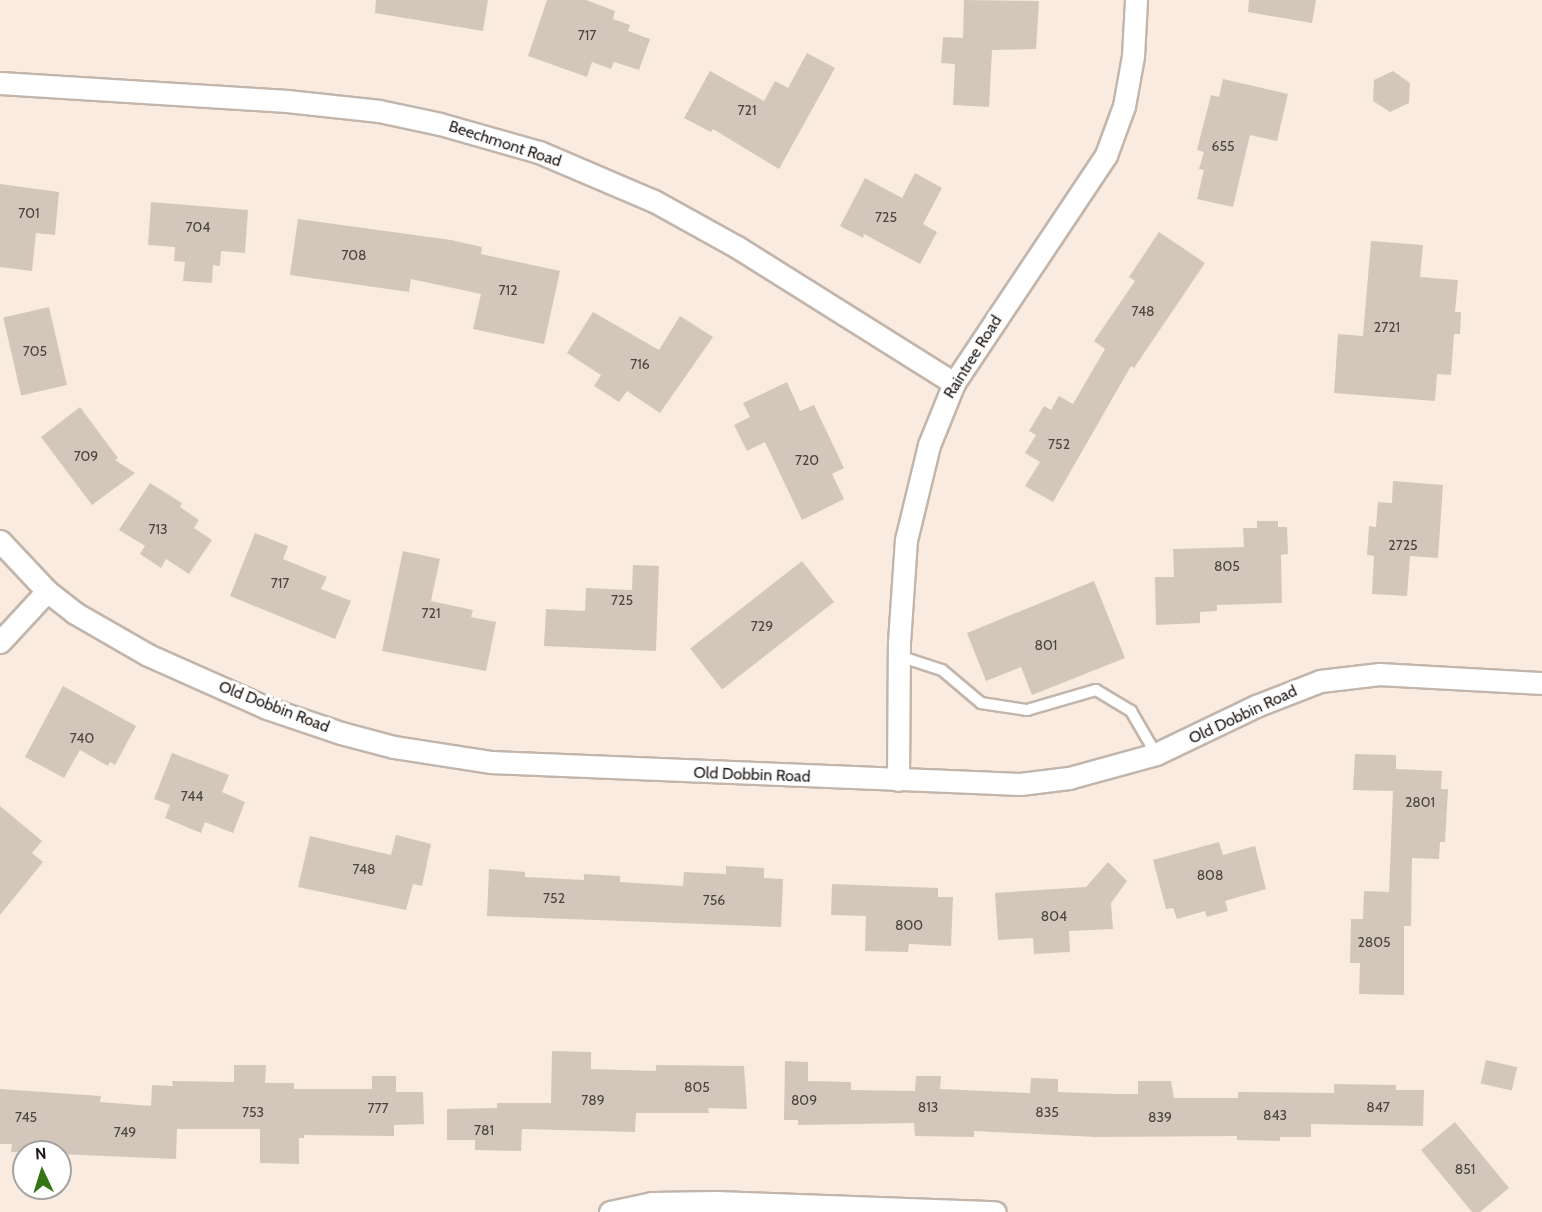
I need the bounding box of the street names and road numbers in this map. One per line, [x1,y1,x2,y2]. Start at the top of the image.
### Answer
street label: Beechmont Road [446,117,564,171]
street label: Raintree Road [940,312,1006,402]
street label: Old Dobbin Road [216,677,332,737]
street label: Old Dobbin Road [1186,682,1300,748]
street label: Old Dobbin Road [693,763,811,787]

